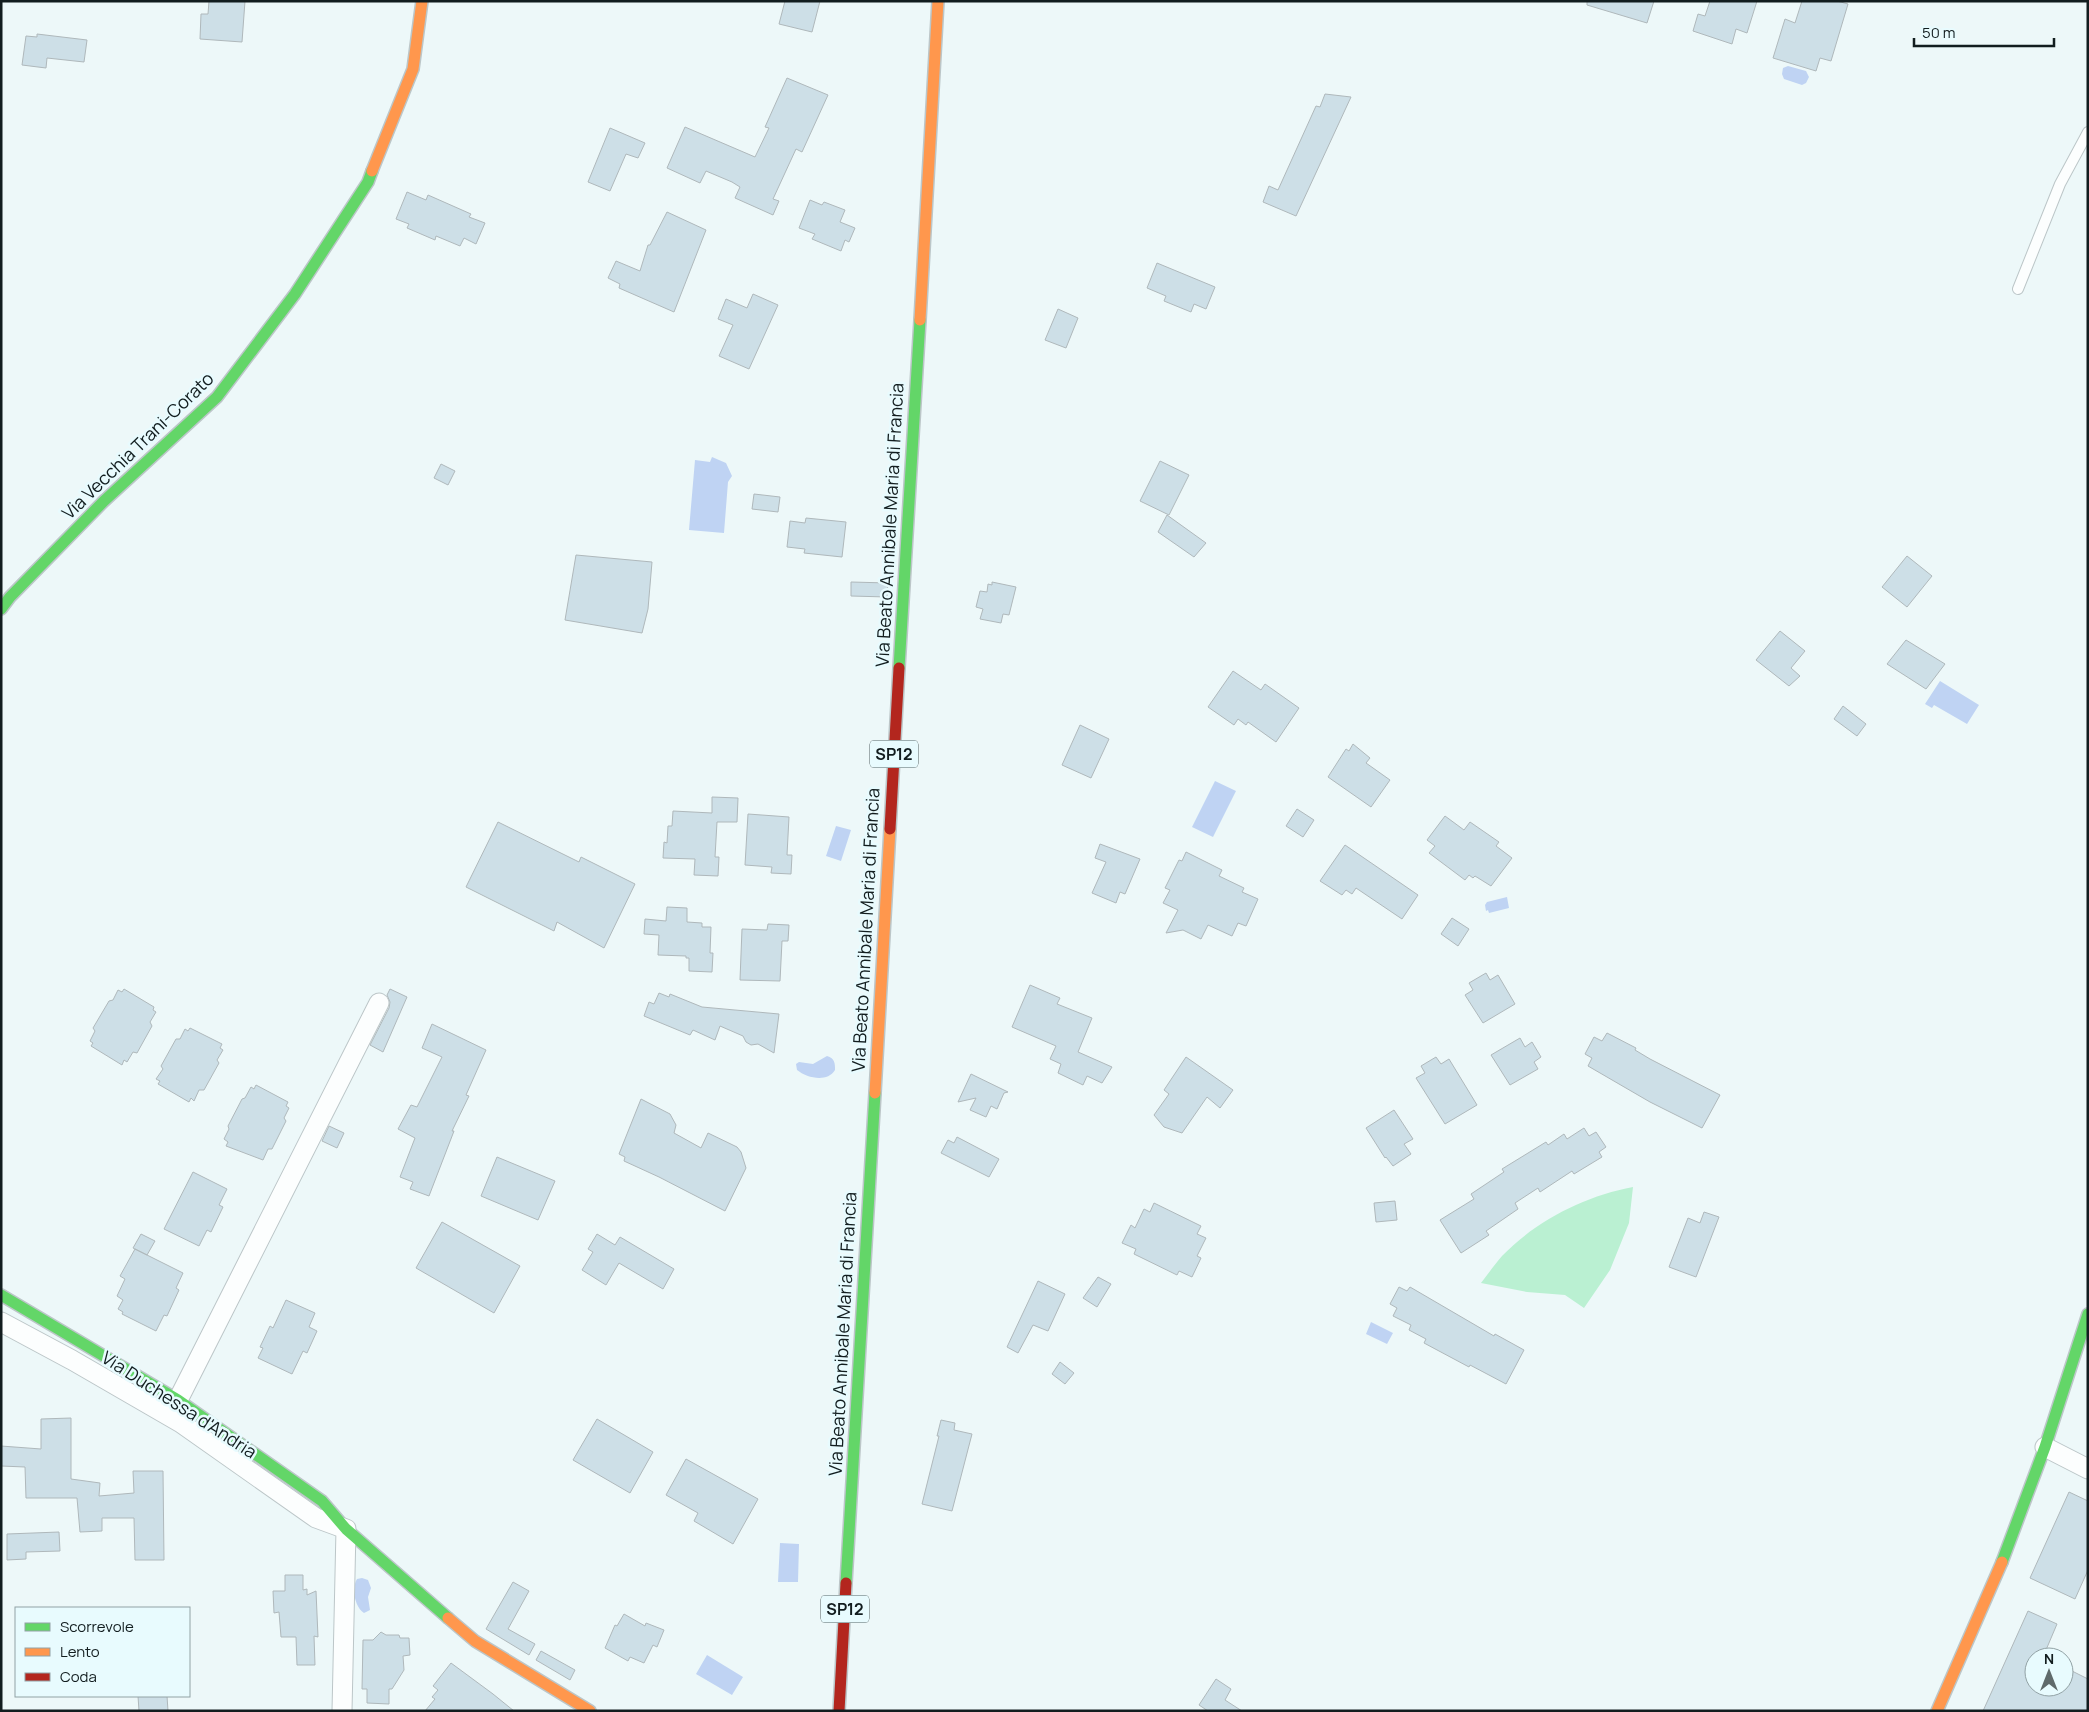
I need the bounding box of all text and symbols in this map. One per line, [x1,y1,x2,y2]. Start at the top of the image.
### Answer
scale bar [1914,15,2054,47]
text: 50 m [1922,22,1956,43]
street label: Via Vecchia Trani-Corato [56,366,218,524]
street label: Via Beato Annibale Maria di Francia [870,382,908,668]
road number: SP12 [870,741,918,768]
street label: Via Beato Annibale Maria di Francia [846,787,884,1073]
street label: Via Beato Annibale Maria di Francia [823,1191,861,1477]
street label: Via Duchessa d'Andria [97,1345,262,1463]
road number: SP12 [821,1596,869,1622]
legend [15,1607,190,1697]
text: Scorrevole [60,1616,134,1637]
text: Lento [60,1641,100,1662]
north arrow [2024,1647,2074,1697]
text: N [2044,1649,2054,1668]
text: Coda [60,1666,97,1687]

